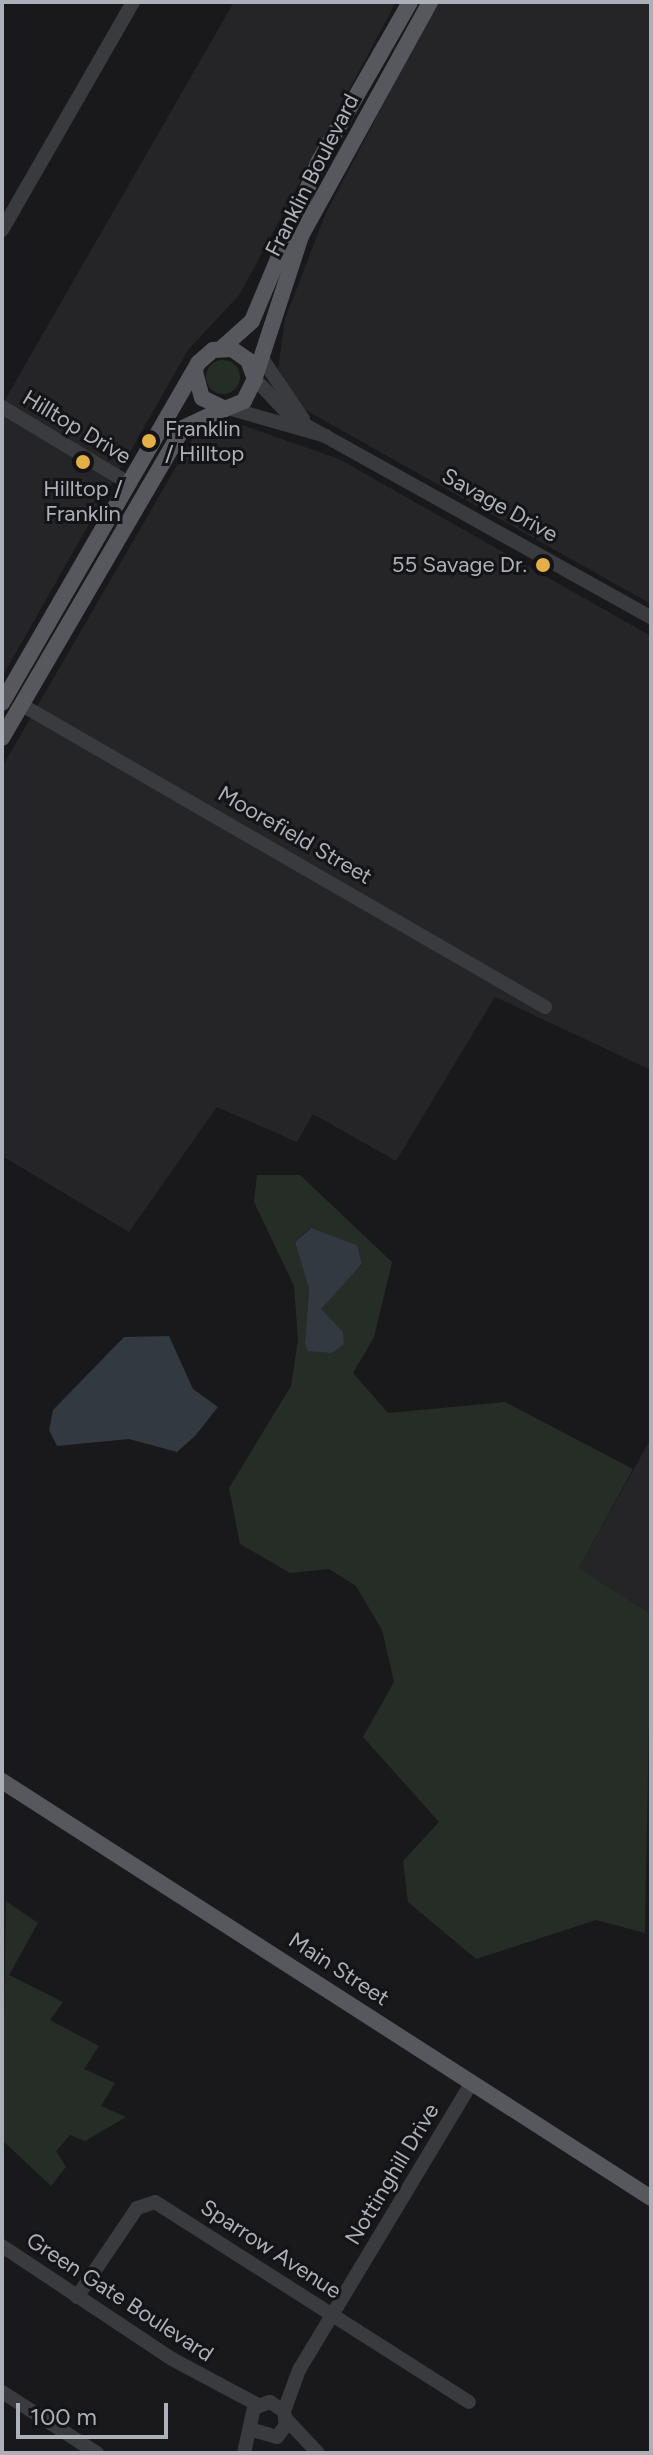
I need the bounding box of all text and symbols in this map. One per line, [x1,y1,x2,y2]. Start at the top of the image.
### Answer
street label: Franklin Boulevard [260,89,364,261]
street label: Hilltop Drive [18,384,136,470]
place label: Franklin / Hilltop [165,415,244,466]
marker: Franklin / Hilltop [140,432,158,450]
marker: Hilltop / Franklin [74,453,92,471]
street label: Savage Drive [438,462,562,548]
place label: Hilltop / Franklin [43,475,123,526]
place label: 55 Savage Dr. [392,552,527,578]
marker: 55 Savage Dr. [534,556,552,574]
street label: Moorefield Street [213,780,377,890]
street label: Main Street [284,1927,394,2011]
street label: Nottinghill Drive [339,2099,445,2249]
street label: Sparrow Avenue [196,2194,346,2304]
street label: Green Gate Boulevard [22,2227,218,2367]
scale bar [20,2387,172,2437]
text: 100 m [30,2402,97,2431]

